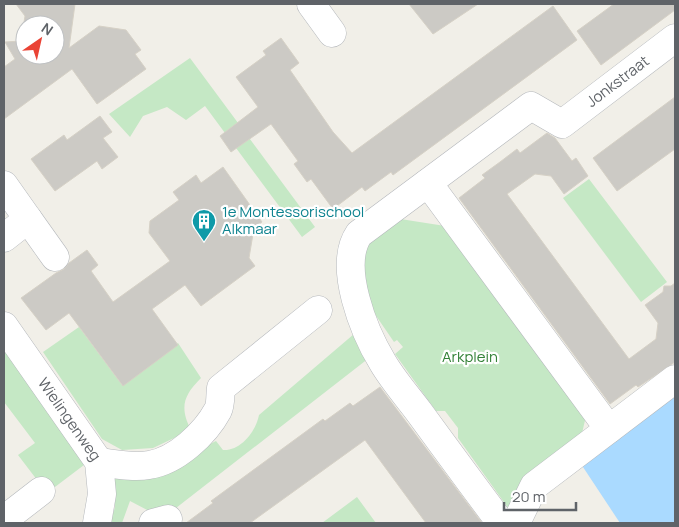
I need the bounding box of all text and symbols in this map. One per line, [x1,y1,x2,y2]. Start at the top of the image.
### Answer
north arrow [15,15,65,65]
text: N [38,18,57,39]
street label: Jonkstraat [582,50,653,112]
place label: 1e Montessorischool Alkmaar [222,201,364,239]
building icon: 1e Montessorischool Alkmaar [191,208,217,242]
park label: Arkplein [442,346,498,367]
street label: Wielingenweg [33,373,106,465]
scale bar [504,480,576,512]
text: 20 m [512,486,545,507]

